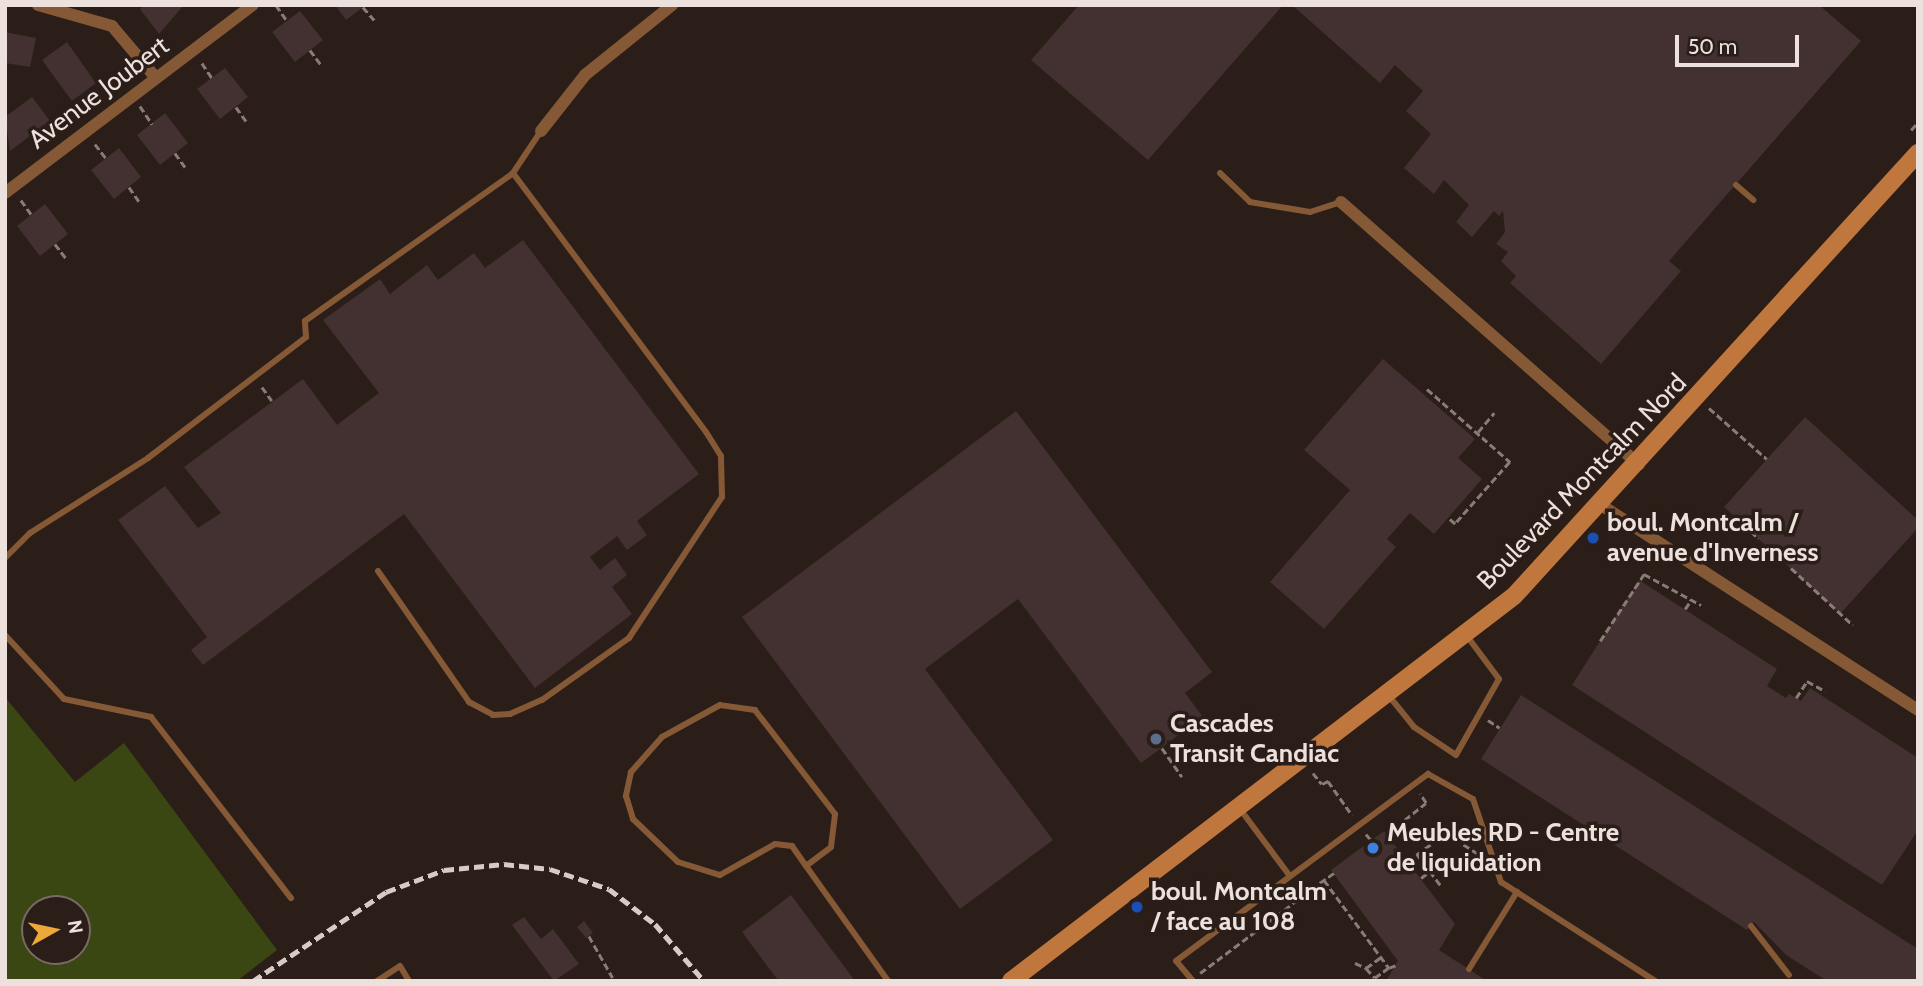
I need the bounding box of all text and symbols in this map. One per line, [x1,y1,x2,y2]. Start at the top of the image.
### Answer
scale bar [1678,21,1802,65]
street label: Avenue Joubert [23,30,175,156]
text: 50 m [1688,34,1737,59]
street label: Boulevard Montcalm Nord [1471,368,1693,596]
place label: boul. Montcalm / avenue d'Inverness [1607,507,1818,568]
marker: boul. Montcalm / avenue d'Inverness [1585,530,1601,546]
place label: Cascades Transit Candiac [1170,708,1339,770]
marker: Cascades Transit Candiac [1148,731,1164,747]
place label: Meubles RD - Centre de liquidation [1387,817,1619,878]
marker: Meubles RD - Centre de liquidation [1365,840,1381,856]
place label: boul. Montcalm / face au 108 [1151,876,1327,938]
north arrow [21,895,91,965]
marker: boul. Montcalm / face au 108 [1129,899,1145,915]
text: N [63,919,88,935]

